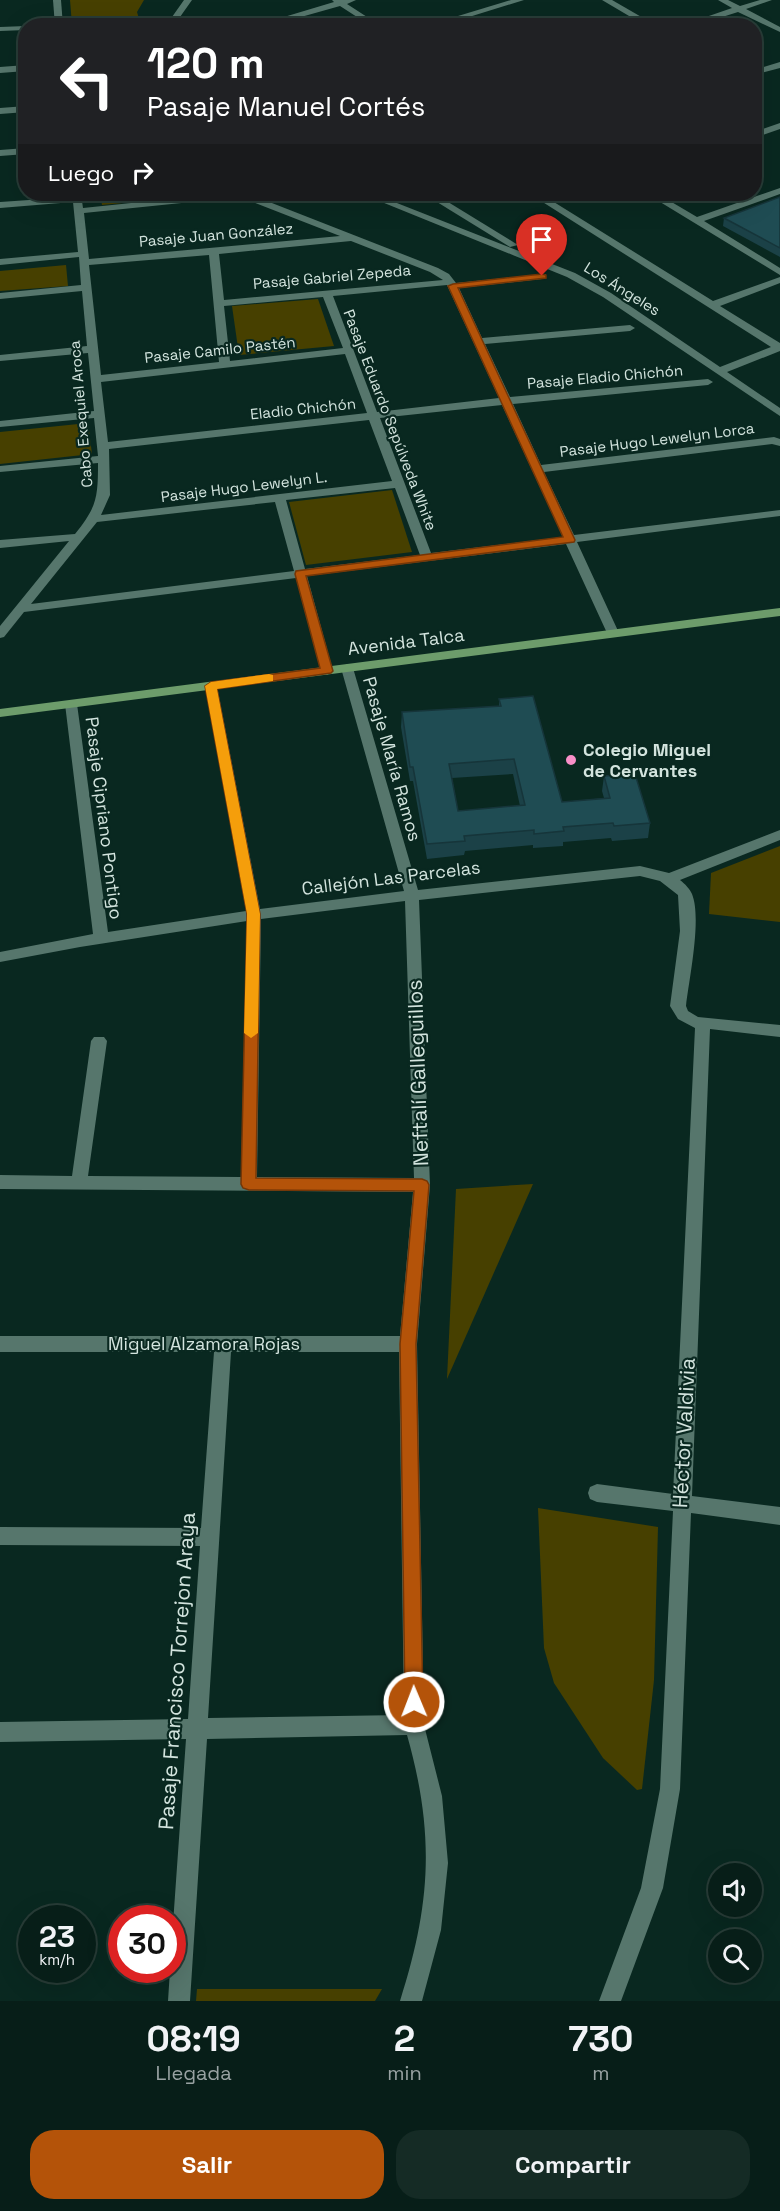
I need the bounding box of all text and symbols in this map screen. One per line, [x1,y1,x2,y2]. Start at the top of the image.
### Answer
text: 120 m [147,37,265,90]
icon: left [48,42,126,120]
text: Pasaje Manuel Cortés [147,89,425,124]
icon: right [126,156,159,189]
text: Luego [48,159,114,187]
pin [516,214,567,276]
street label: Pasaje Juan González [138,218,294,251]
icon: arrive [525,223,558,256]
street label: Los Ángeles [581,258,664,320]
street label: Pasaje Gabriel Zepeda [252,260,412,293]
street label: Pasaje Eduardo Sepúlveda White [339,307,442,533]
street label: Pasaje Camilo Pastén [143,332,296,367]
street label: Cabo Exequiel Aroca [65,340,96,488]
street label: Pasaje Eladio Chichón [526,360,684,393]
street label: Eladio Chichón [249,394,357,423]
street label: Pasaje Hugo Lewelyn Lorca [559,418,756,461]
street label: Pasaje Hugo Lewelyn L. [160,467,328,506]
street label: Avenida Talca [346,623,466,660]
street label: Pasaje María Ramos [358,674,427,844]
street label: Pasaje Cipriano Pontigo [81,715,128,921]
place label: Colegio Miguel de Cervantes [583,738,711,782]
marker: Colegio Miguel de Cervantes [564,753,578,767]
street label: Callejón Las Parcelas [300,855,482,900]
street label: Neftalí Galleguillos [401,979,434,1167]
street label: Miguel Alzamora Rojas [108,1332,300,1355]
street label: Héctor Valdivia [666,1357,701,1509]
street label: Pasaje Francisco Torrejon Araya [152,1511,201,1831]
position arrow [382,1670,446,1734]
map controls [708,1863,762,1983]
button: sound [708,1863,762,1917]
speed limit sign: 30 [108,1905,186,1983]
text: 23 [39,1917,75,1956]
button: search [708,1929,762,1983]
text: km/h [39,1950,75,1969]
text: 08:19 [147,2016,241,2062]
text: 2 [394,2016,415,2062]
text: 730 [568,2016,633,2062]
text: Llegada [156,2060,232,2086]
text: min [387,2060,422,2086]
text: m [592,2060,609,2086]
button: Salir [30,2130,384,2199]
button: Compartir [396,2130,750,2199]

